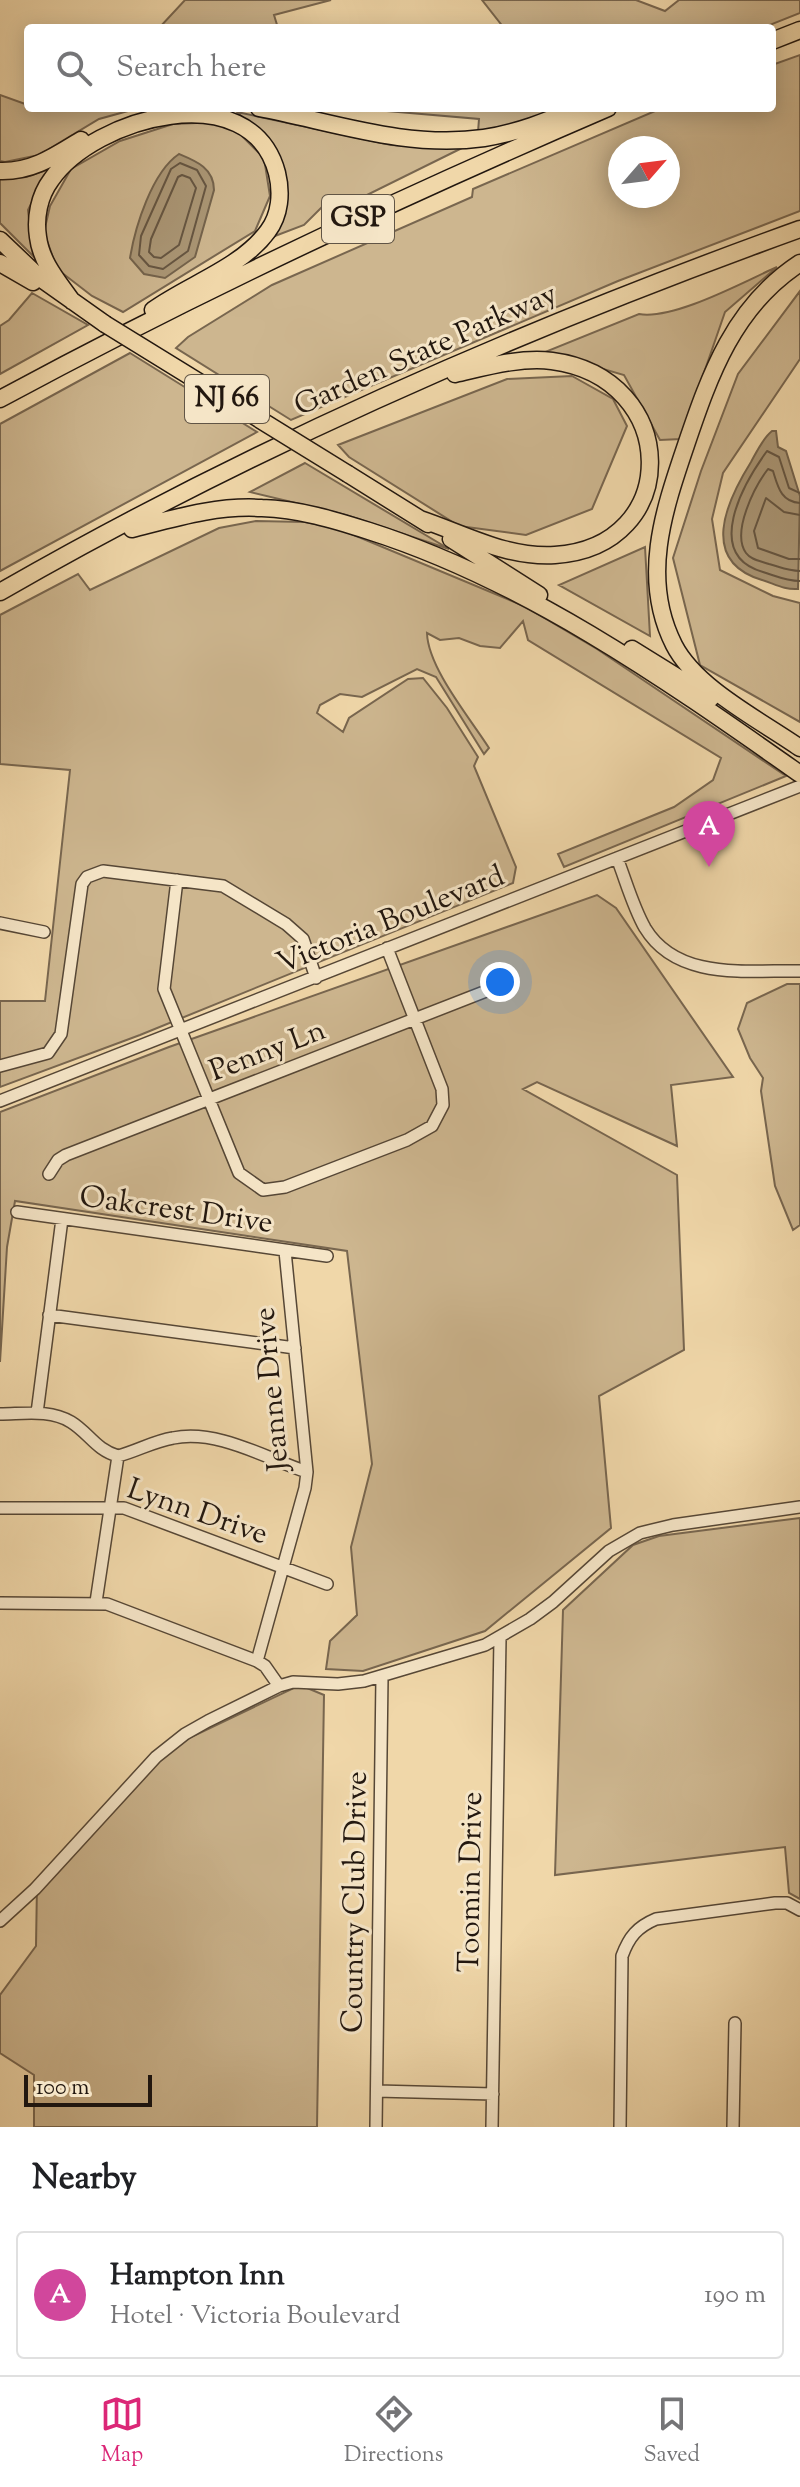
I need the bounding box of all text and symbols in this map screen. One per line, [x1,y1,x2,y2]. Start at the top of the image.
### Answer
search box [24,24,776,112]
icon: search [52,46,96,90]
text: Search here [116,47,266,90]
north arrow [608,136,680,208]
road number: GSP [322,195,394,243]
street label: Garden State Parkway [288,274,564,428]
road number: NJ 66 [185,375,269,423]
pin: A [683,801,735,867]
street label: Victoria Boulevard [271,856,511,986]
your location [480,962,520,1002]
street label: Penny Ln [204,1010,333,1094]
street label: Oakcrest Drive [77,1176,275,1246]
street label: Jeanne Drive [244,1305,302,1475]
street label: Lynn Drive [121,1469,273,1557]
street label: Country Club Drive [332,1771,380,2033]
street label: Toomin Drive [449,1791,495,1973]
scale bar [24,2071,152,2107]
text: 100 m [36,2073,89,2105]
text: Nearby [32,2155,137,2204]
text: Hampton Inn [110,2255,285,2298]
text: A [49,2277,71,2314]
text: 190 m [704,2277,766,2314]
text: Hotel · Victoria Boulevard [110,2298,400,2335]
tab: Map [100,2392,144,2472]
tab: Directions [344,2392,443,2472]
tab: Saved [643,2392,700,2472]

